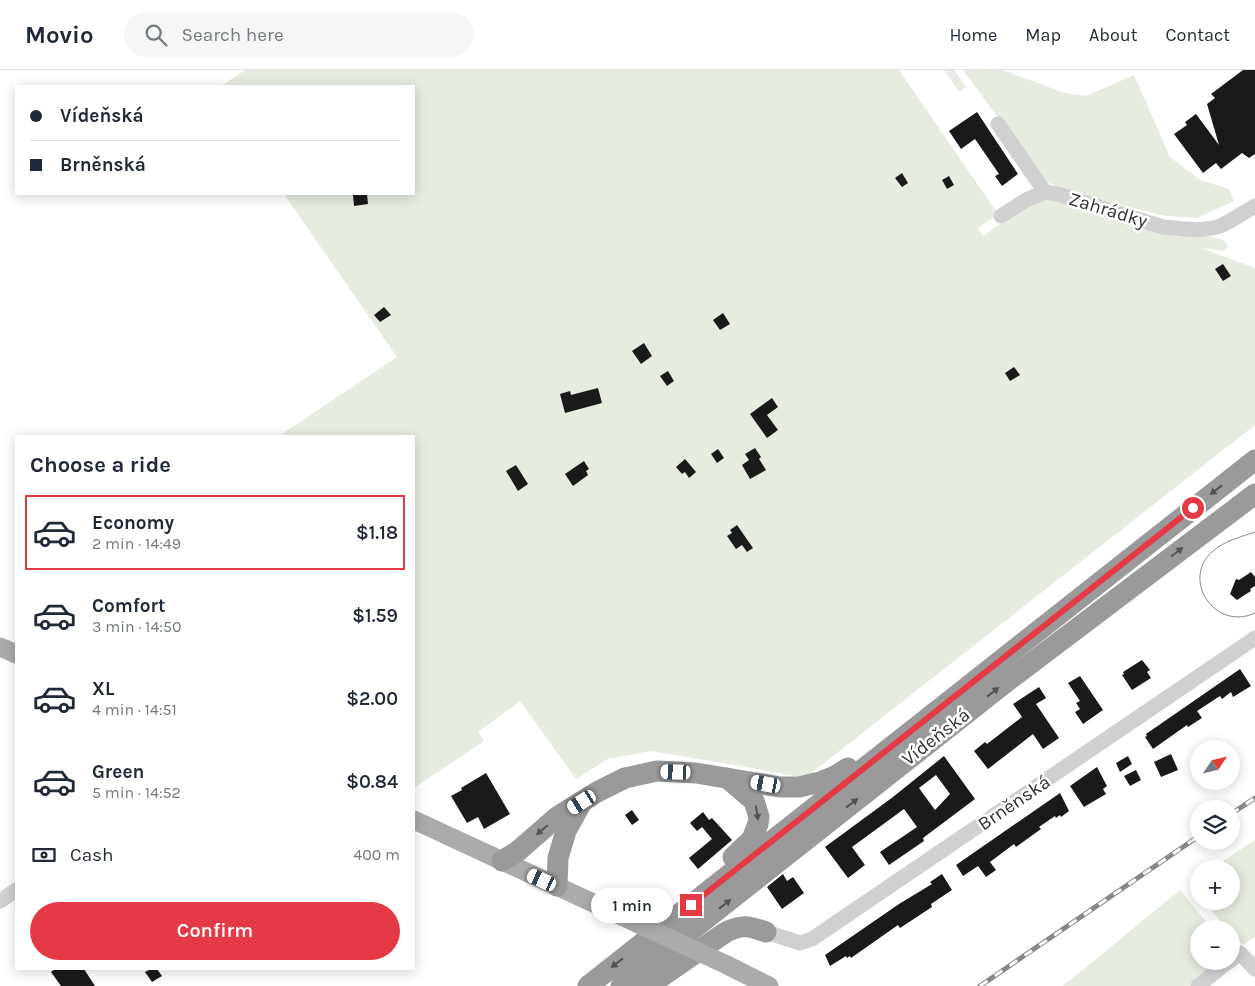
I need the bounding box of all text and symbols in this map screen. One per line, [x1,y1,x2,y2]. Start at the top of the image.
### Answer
search box [124,12,474,57]
text: Movio [25,21,94,49]
icon: search [142,21,170,49]
text: Search here [182,24,284,46]
text: Home [949,24,997,46]
text: Map [1025,24,1061,46]
text: About [1089,24,1138,46]
text: Contact [1166,24,1230,46]
text: Vídeňská [60,105,144,127]
text: Brněnská [60,154,146,176]
street label: Zahrádky [1066,188,1150,232]
text: Choose a ride [30,452,171,478]
one-way arrow [1210,485,1223,495]
route start [1182,497,1204,519]
icon: car [32,510,77,555]
text: Economy [92,512,174,534]
text: $1.18 [356,522,398,544]
text: 2 min · 14:49 [92,534,181,553]
one-way arrow [1170,547,1184,557]
icon: car [32,593,77,638]
text: Comfort [92,595,166,617]
text: $1.59 [352,605,398,627]
text: 3 min · 14:50 [92,617,182,636]
icon: car [32,676,77,721]
text: XL [92,678,114,700]
one-way arrow [986,686,999,697]
text: $2.00 [346,688,398,710]
text: 4 min · 14:51 [92,700,177,719]
street label: Vídeňská [898,704,974,770]
north arrow [1190,740,1240,790]
map controls [1190,740,1240,970]
icon: car [32,759,77,804]
text: Green [92,761,144,783]
car [660,764,691,780]
text: $0.84 [346,771,398,793]
street label: Brněnská [974,771,1054,835]
car [749,774,782,794]
text: 5 min · 14:52 [92,783,181,802]
car [565,788,598,816]
one-way arrow [845,798,858,809]
button: layers [1190,800,1240,850]
one-way arrow [754,806,762,822]
one-way arrow [536,824,549,835]
icon: cash [30,841,58,869]
text: Cash [70,844,114,866]
text: 400 m [353,845,400,864]
button: + [1190,860,1240,910]
car [525,867,558,893]
callout: 1 min [591,888,674,922]
route end [680,894,702,916]
text: 1 min [612,896,652,915]
one-way arrow [718,899,731,910]
button: Confirm [30,902,400,960]
button: − [1190,920,1240,970]
one-way arrow [611,958,624,969]

